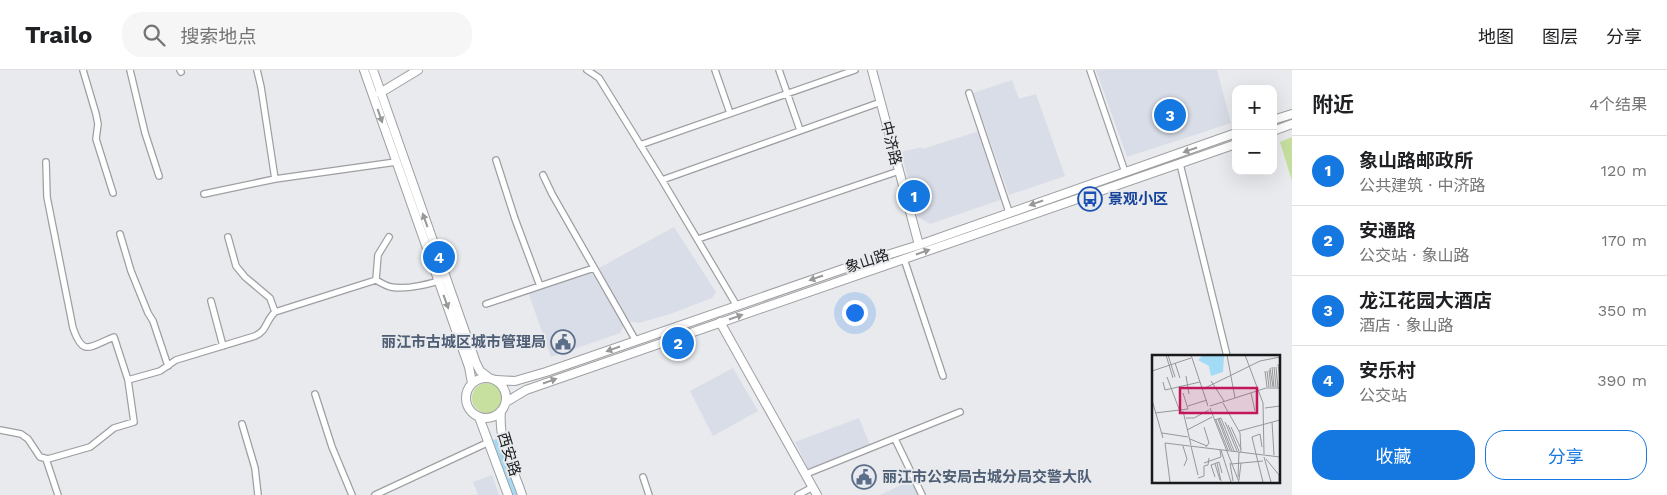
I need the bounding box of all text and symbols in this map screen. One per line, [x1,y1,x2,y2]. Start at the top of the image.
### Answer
search box [122,12,472,57]
text: Trailo [25,21,92,49]
icon: search [140,21,168,49]
text: 搜索地点 [180,25,256,48]
text: 地图 [1478,26,1514,47]
text: 图层 [1542,26,1578,47]
text: 分享 [1606,26,1642,47]
map controls [1232,85,1277,175]
button: + [1232,85,1277,130]
text: 附近 [1312,92,1354,117]
text: 4个结果 [1589,95,1647,114]
pin: 3 [1154,96,1186,134]
one-way arrow [376,109,384,124]
street label: 中济路 [877,119,905,167]
button: − [1232,130,1277,175]
one-way arrow [1182,146,1197,154]
text: 象山路邮政所 [1359,149,1473,172]
text: 1 [1325,161,1331,180]
text: 120 m [1601,161,1647,180]
text: 公共建筑 · 中济路 [1359,176,1486,195]
pin: 1 [898,177,930,215]
bus stop icon: 景观小区 [1077,186,1103,212]
place label: 景观小区 [1108,190,1168,208]
one-way arrow [1029,200,1044,207]
one-way arrow [421,212,428,227]
text: 安通路 [1359,219,1416,242]
text: 2 [1323,231,1333,250]
text: 170 m [1601,231,1647,250]
pin: 4 [423,238,455,276]
street label: 象山路 [843,245,891,277]
text: 公交站 · 象山路 [1359,246,1470,265]
one-way arrow [916,248,931,256]
one-way arrow [809,275,824,282]
text: 龙江花园大酒店 [1359,289,1492,312]
one-way arrow [443,295,450,310]
your location [842,300,868,326]
text: 3 [1323,301,1333,320]
text: 350 m [1598,301,1647,320]
one-way arrow [729,312,744,320]
text: 酒店 · 象山路 [1359,316,1454,335]
pin: 2 [662,324,694,362]
public building icon: 丽江市古城区城市管理局 [550,329,576,355]
place label: 丽江市古城区城市管理局 [381,333,546,351]
one-way arrow [605,345,620,353]
inset map [1152,355,1280,482]
text: 安乐村 [1359,359,1416,382]
text: 4 [1323,371,1333,390]
text: 390 m [1597,371,1647,390]
one-way arrow [543,377,558,385]
text: 公交站 [1359,386,1407,405]
street label: 西安路 [494,430,524,478]
button: 收藏 [1312,430,1475,480]
button: 分享 [1485,430,1647,480]
public building icon: 丽江市公安局古城分局交警大队 [851,464,877,490]
place label: 丽江市公安局古城分局交警大队 [882,468,1092,486]

